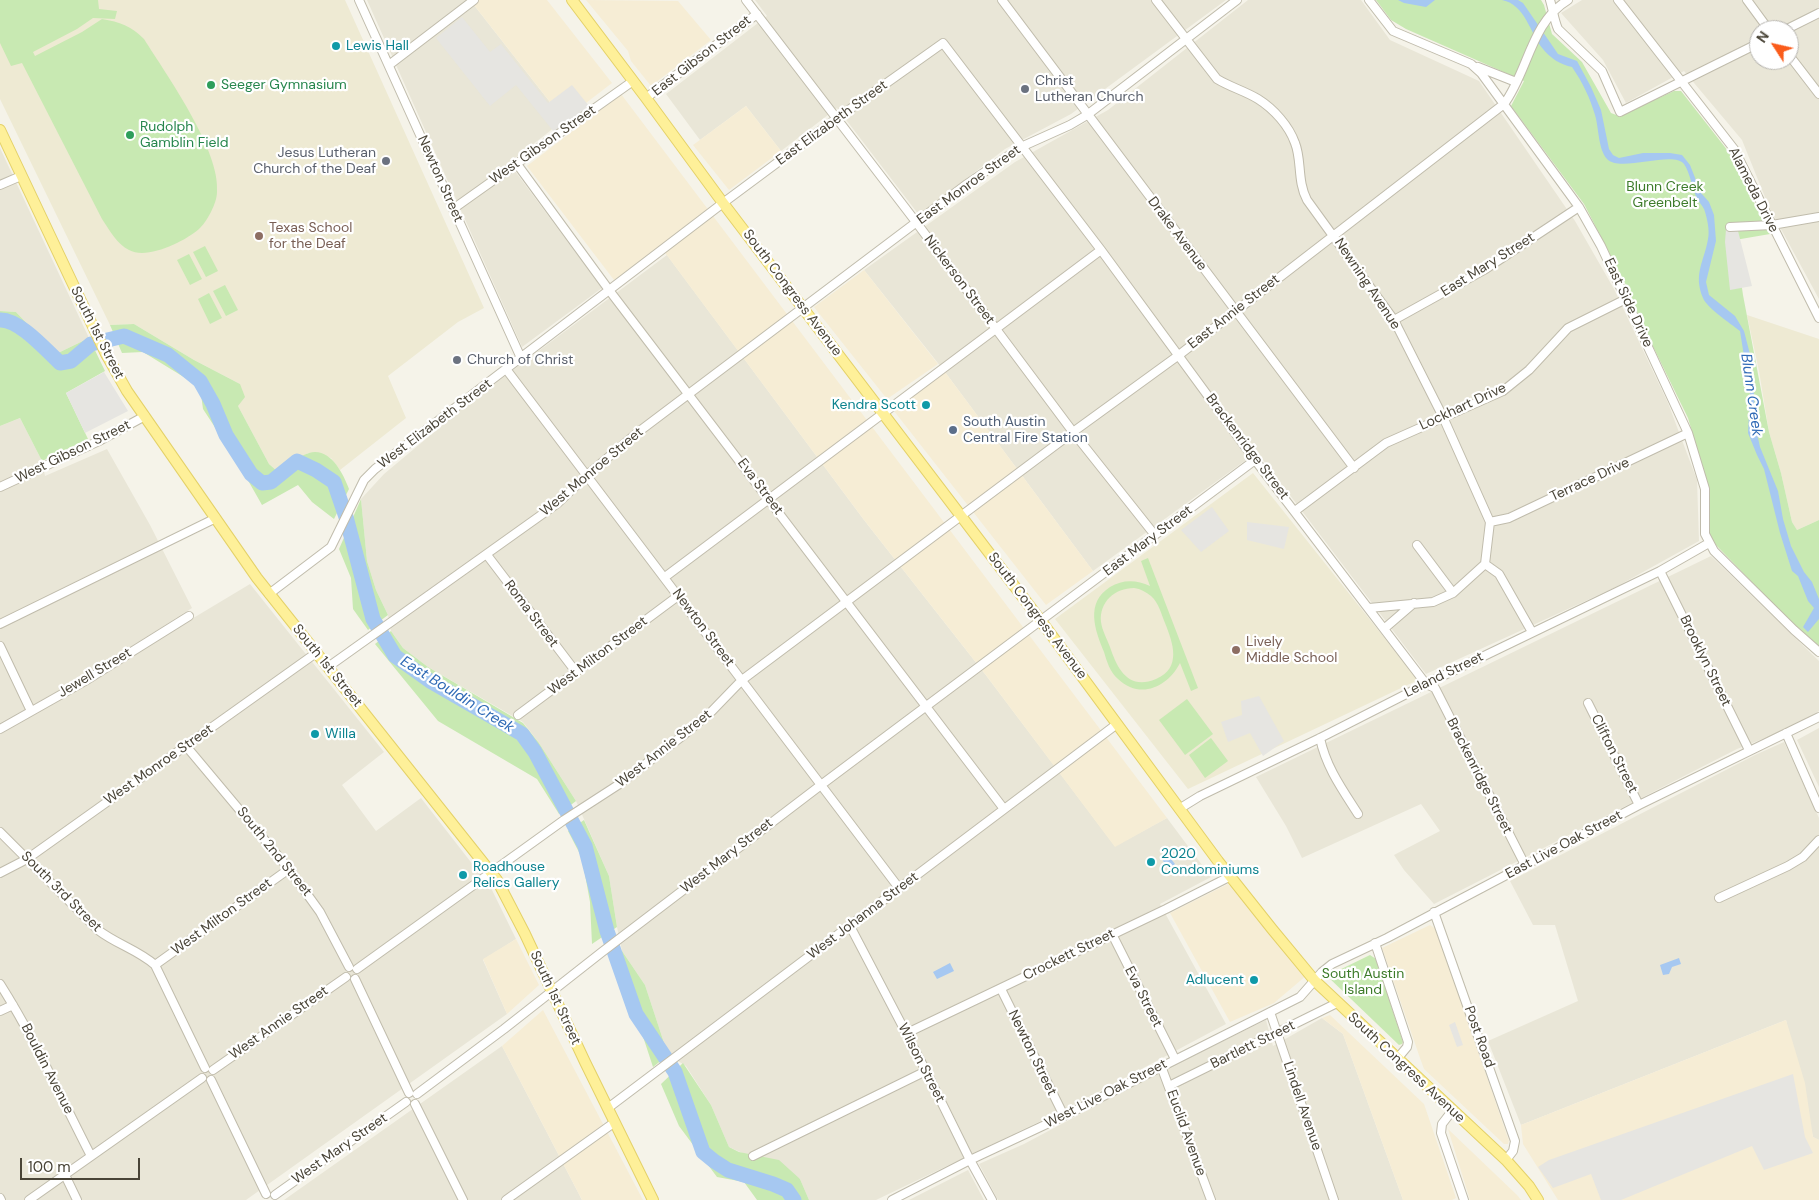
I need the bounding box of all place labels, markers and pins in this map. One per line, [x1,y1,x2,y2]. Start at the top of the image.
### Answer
place label: Lewis Hall [346,38,409,54]
marker: Lewis Hall [330,40,342,52]
place label: Christ Lutheran Church [1035,73,1144,105]
place label: Seeger Gymnasium [221,77,347,93]
marker: Seeger Gymnasium [205,79,217,91]
marker: Christ Lutheran Church [1019,83,1031,95]
place label: Rudolph Gamblin Field [140,119,228,152]
marker: Rudolph Gamblin Field [124,129,136,141]
place label: Jesus Lutheran Church of the Deaf [253,145,376,178]
marker: Jesus Lutheran Church of the Deaf [380,155,392,167]
place label: Texas School for the Deaf [269,220,352,252]
marker: Texas School for the Deaf [253,230,265,242]
place label: Church of Christ [467,352,573,368]
marker: Church of Christ [451,354,463,366]
place label: Kendra Scott [832,397,916,413]
marker: Kendra Scott [920,399,932,411]
place label: South Austin Central Fire Station [963,414,1088,447]
marker: South Austin Central Fire Station [947,424,959,436]
place label: Lively Middle School [1246,634,1337,666]
marker: Lively Middle School [1230,644,1242,656]
place label: Willa [325,726,356,742]
marker: Willa [309,728,321,740]
place label: 2020 Condominiums [1161,846,1259,879]
marker: 2020 Condominiums [1145,856,1157,868]
place label: Roadhouse Relics Gallery [473,859,559,892]
marker: Roadhouse Relics Gallery [457,869,469,881]
place label: Adlucent [1186,972,1244,988]
marker: Adlucent [1248,974,1260,986]

